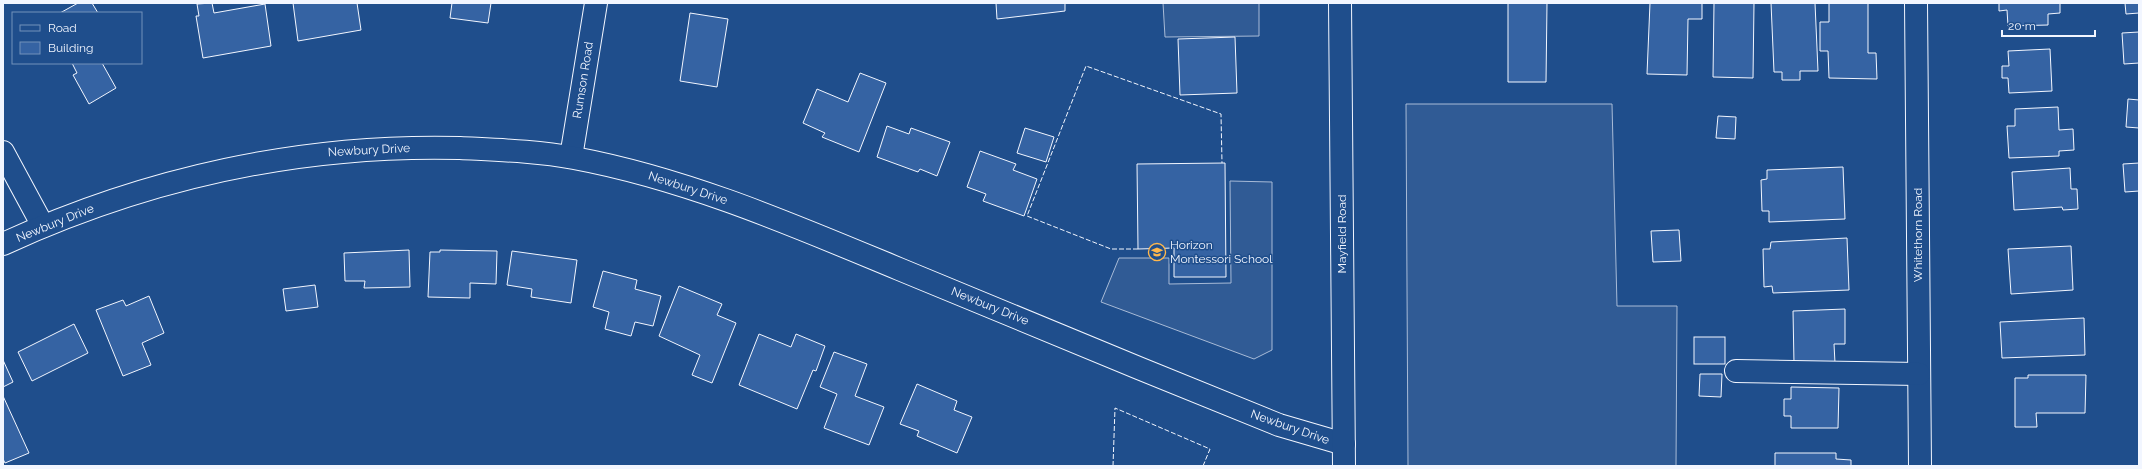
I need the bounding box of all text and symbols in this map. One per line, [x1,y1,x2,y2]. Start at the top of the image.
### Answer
legend [12,12,142,64]
scale bar [2002,12,2095,38]
text: 20 m [2008,19,2036,33]
text: Road [48,21,77,35]
text: Building [48,41,94,55]
street label: Rumson Road [570,41,596,119]
street label: Newbury Drive [327,141,411,159]
street label: Newbury Drive [647,169,729,207]
street label: Whitethorn Road [1911,188,1925,282]
street label: Mayfield Road [1335,195,1349,273]
street label: Newbury Drive [14,201,96,245]
place label: Horizon Montessori School [1170,238,1273,266]
school or university icon: Horizon Montessori School [1147,242,1167,262]
street label: Newbury Drive [949,284,1031,328]
street label: Newbury Drive [1249,407,1331,447]

